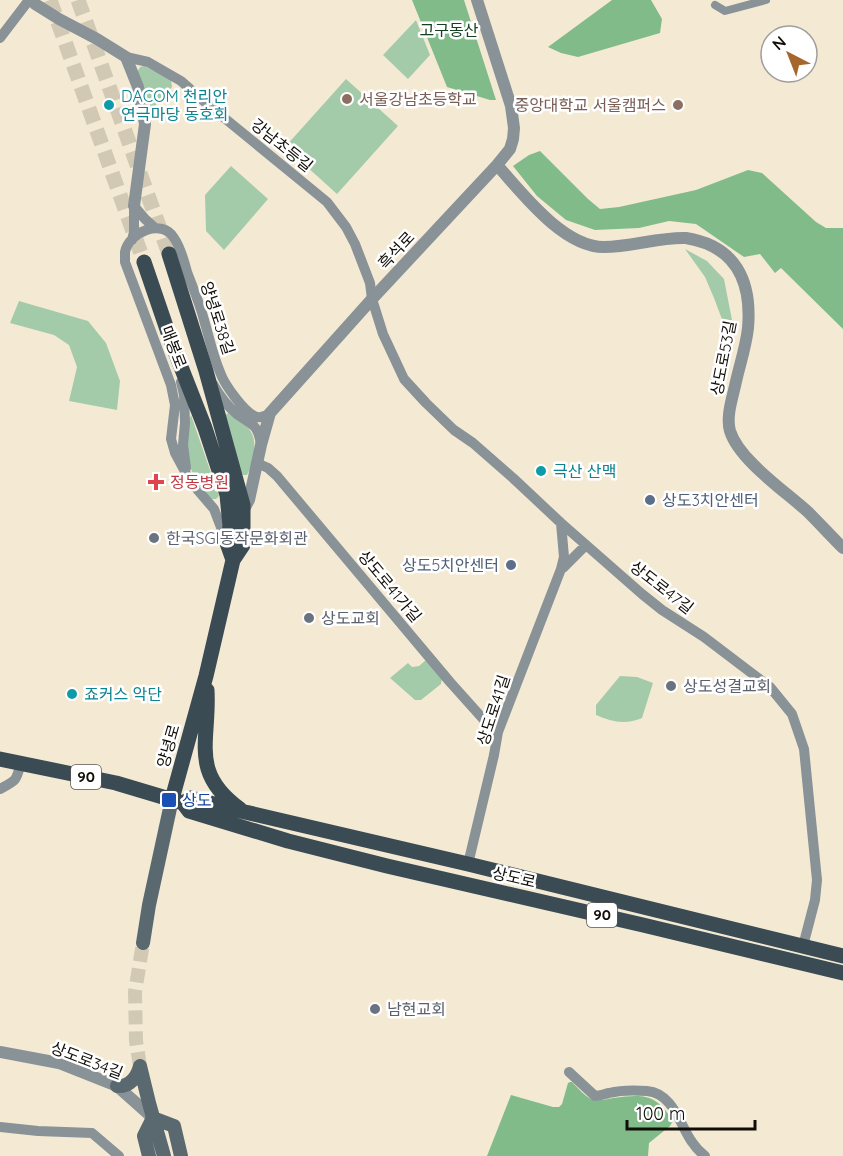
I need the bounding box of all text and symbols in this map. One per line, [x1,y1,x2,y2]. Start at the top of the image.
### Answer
park label: 고구동산 [420,20,479,40]
north arrow [759,24,819,84]
text: N [768,31,790,54]
place label: DACOM 천리안 연극마당 동호회 [121,86,228,124]
place label: 서울강남초등학교 [359,89,477,109]
marker: 서울강남초등학교 [340,92,354,106]
place label: 중앙대학교 서울캠퍼스 [514,95,666,115]
marker: DACOM 천리안 연극마당 동호회 [102,98,116,112]
marker: 중앙대학교 서울캠퍼스 [671,98,685,112]
street label: 강남초등길 [247,114,317,176]
street label: 흑석로 [374,227,419,273]
street label: 양녕로38길 [197,279,239,357]
street label: 상도로53길 [706,319,740,397]
street label: 매봉로 [157,323,191,371]
place label: 극산 산맥 [553,461,616,481]
marker: 극산 산맥 [534,464,548,478]
place label: 정동병원 [170,472,229,492]
marker: 정동병원 [147,473,165,491]
place label: 상도3치안센터 [662,490,759,510]
marker: 상도3치안센터 [643,493,657,507]
place label: 한국SGI동작문화회관 [166,528,308,548]
marker: 한국SGI동작문화회관 [147,531,161,545]
street label: 상도로41가길 [354,546,426,626]
place label: 상도5치안센터 [402,555,499,575]
street label: 상도로47길 [626,556,698,618]
marker: 상도5치안센터 [504,558,518,572]
place label: 상도교회 [321,608,380,628]
marker: 상도교회 [302,611,316,625]
street label: 상도로41길 [472,672,514,748]
place label: 상도성결교회 [683,676,771,696]
marker: 상도성결교회 [664,679,678,693]
place label: 죠커스 악단 [84,684,162,704]
marker: 죠커스 악단 [65,687,79,701]
street label: 양녕로 [152,722,184,770]
road number: 90 [71,765,101,789]
place label: 상도 [182,790,212,810]
marker: 상도 [160,791,178,809]
street label: 상도로 [490,862,538,892]
road number: 90 [587,903,617,927]
place label: 남현교회 [387,999,446,1019]
marker: 남현교회 [368,1002,382,1016]
street label: 상도로34길 [48,1037,126,1083]
scale bar [627,1093,754,1131]
text: 100 m [636,1102,685,1125]

